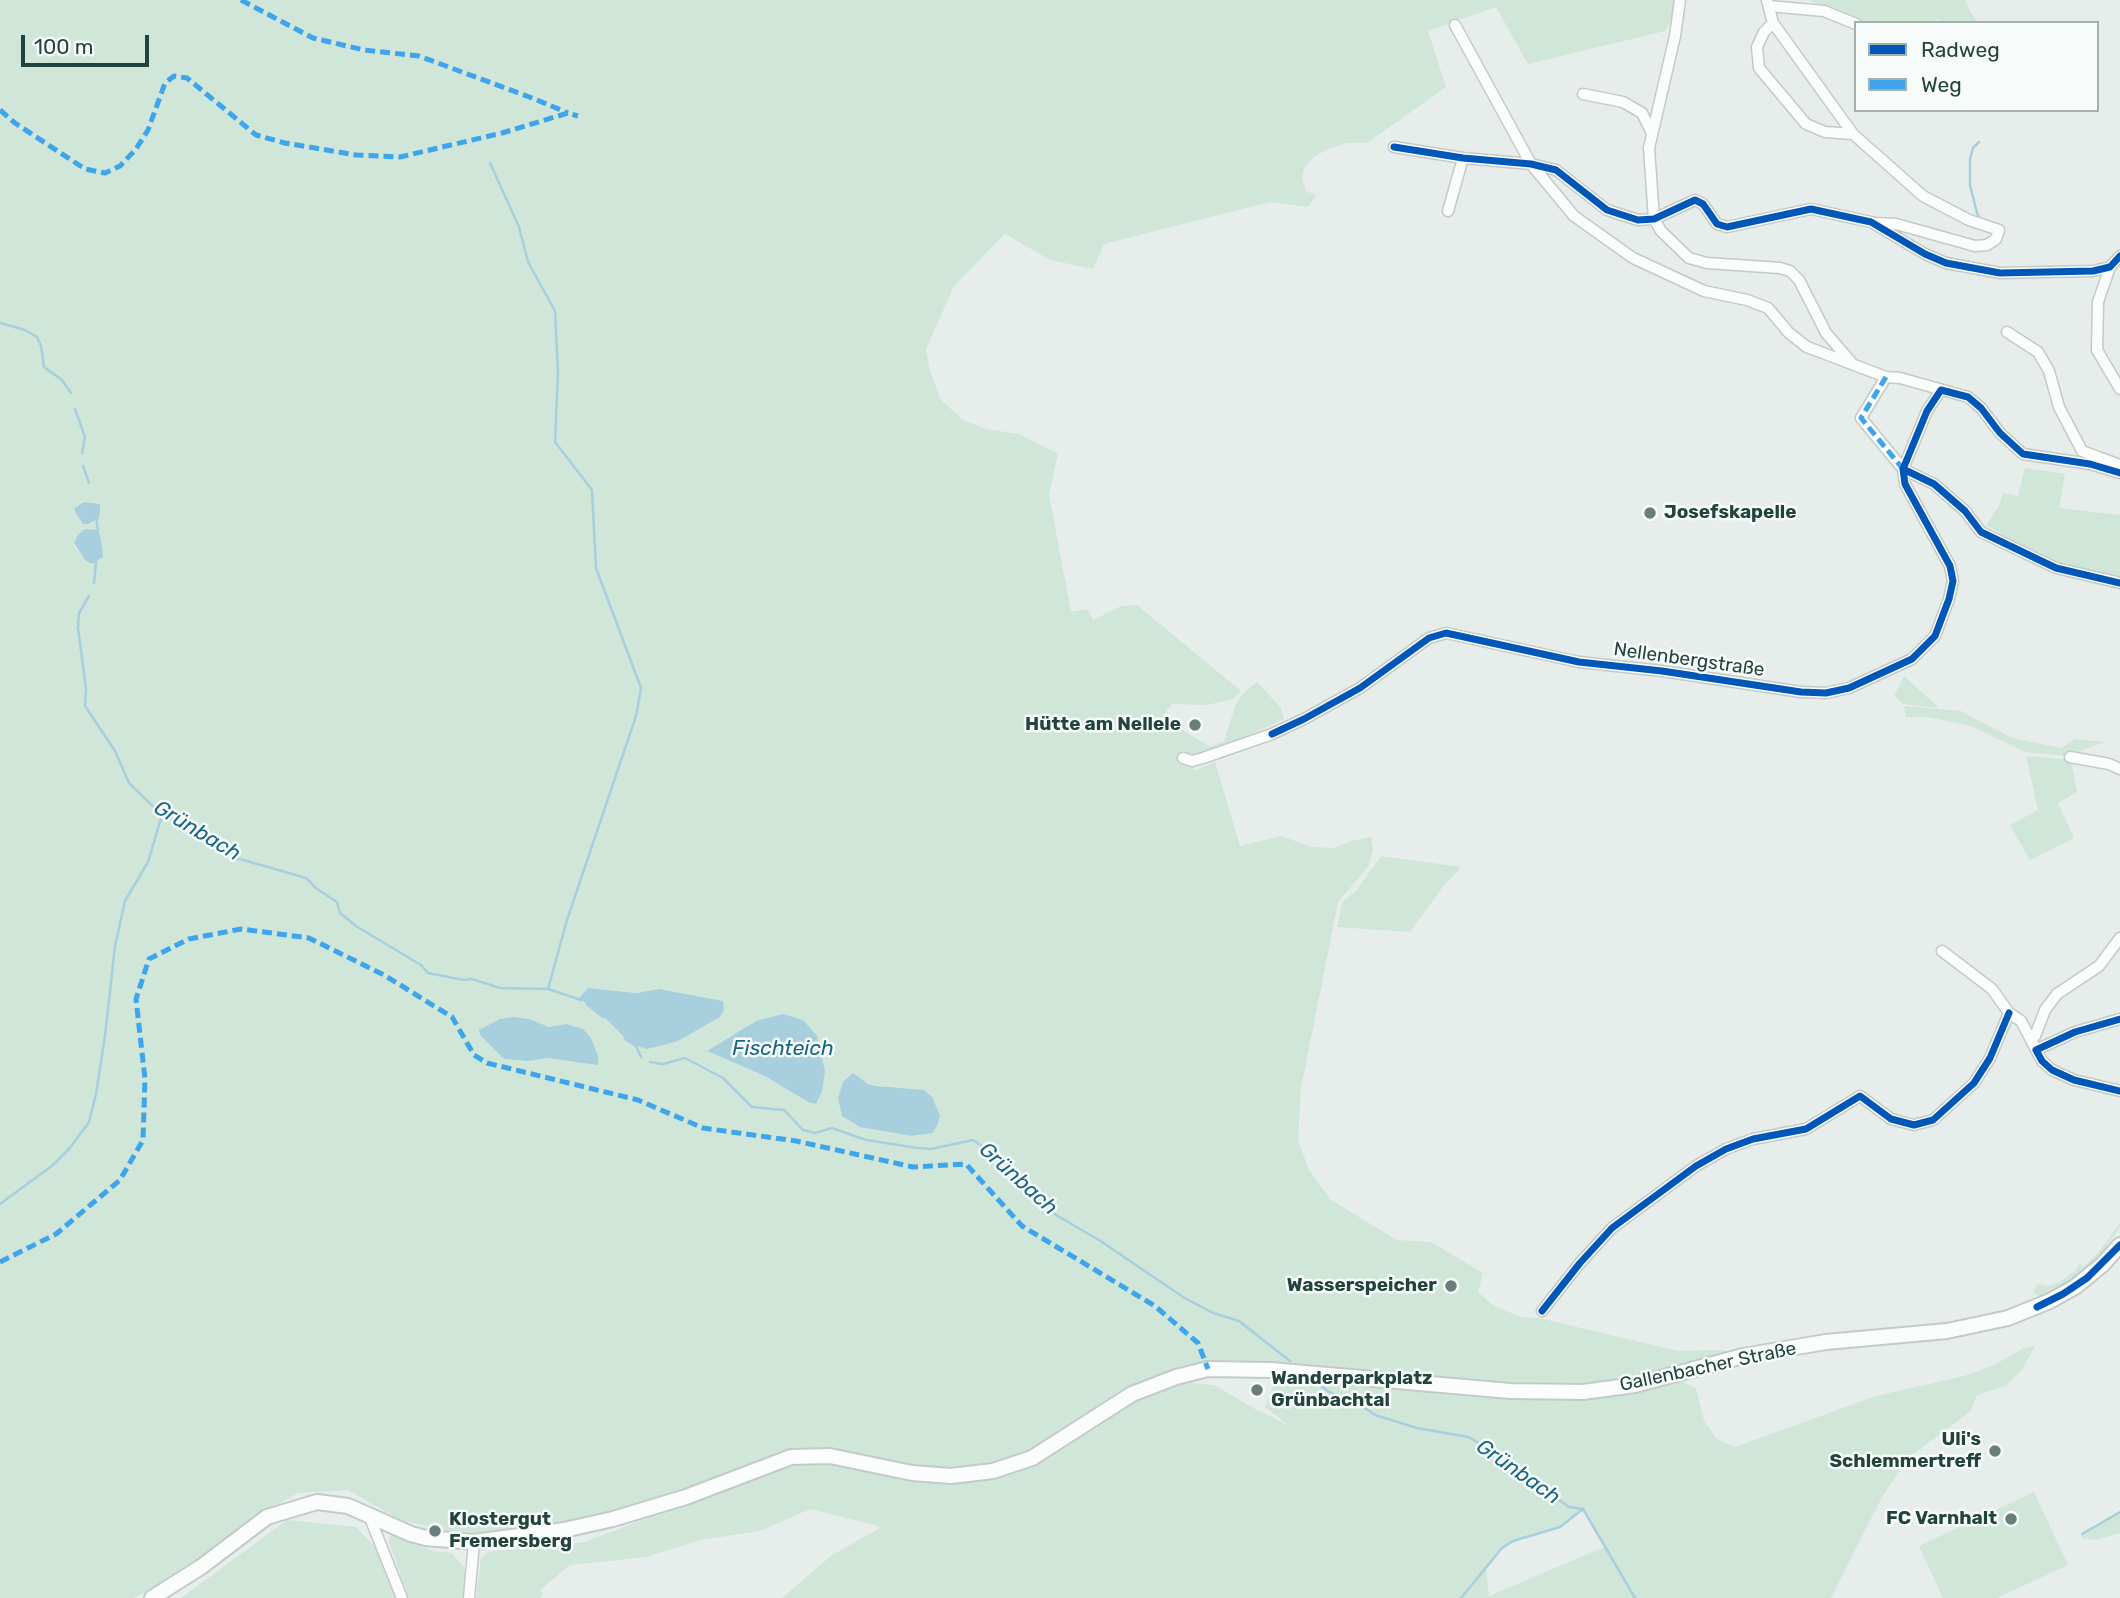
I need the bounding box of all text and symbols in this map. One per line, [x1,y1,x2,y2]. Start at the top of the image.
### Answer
scale bar [24,21,152,65]
legend [1854,21,2099,112]
text: 100 m [34,34,93,59]
text: Radweg [1921,37,2000,62]
text: Weg [1921,72,1962,97]
place label: Josefskapelle [1664,502,1797,524]
marker: Josefskapelle [1642,505,1658,521]
street label: Nellenbergstraße [1612,638,1766,682]
place label: Hütte am Nellele [1025,714,1181,736]
marker: Hütte am Nellele [1187,717,1203,733]
water label: Grünbach [149,795,245,867]
water label: Fischteich [732,1036,834,1062]
water label: Grünbach [974,1137,1062,1221]
place label: Wasserspeicher [1287,1275,1437,1297]
marker: Wasserspeicher [1443,1278,1459,1294]
street label: Gallenbacher Straße [1618,1337,1798,1397]
place label: Wanderparkplatz Grünbachtal [1271,1368,1433,1412]
marker: Wanderparkplatz Grünbachtal [1249,1382,1265,1398]
place label: Uli's Schlemmertreff [1829,1429,1981,1473]
water label: Grünbach [1471,1434,1565,1510]
marker: Uli's Schlemmertreff [1987,1443,2003,1459]
place label: FC Varnhalt [1886,1508,1997,1530]
place label: Klostergut Fremersberg [449,1509,572,1553]
marker: FC Varnhalt [2003,1511,2019,1527]
marker: Klostergut Fremersberg [427,1523,443,1539]

